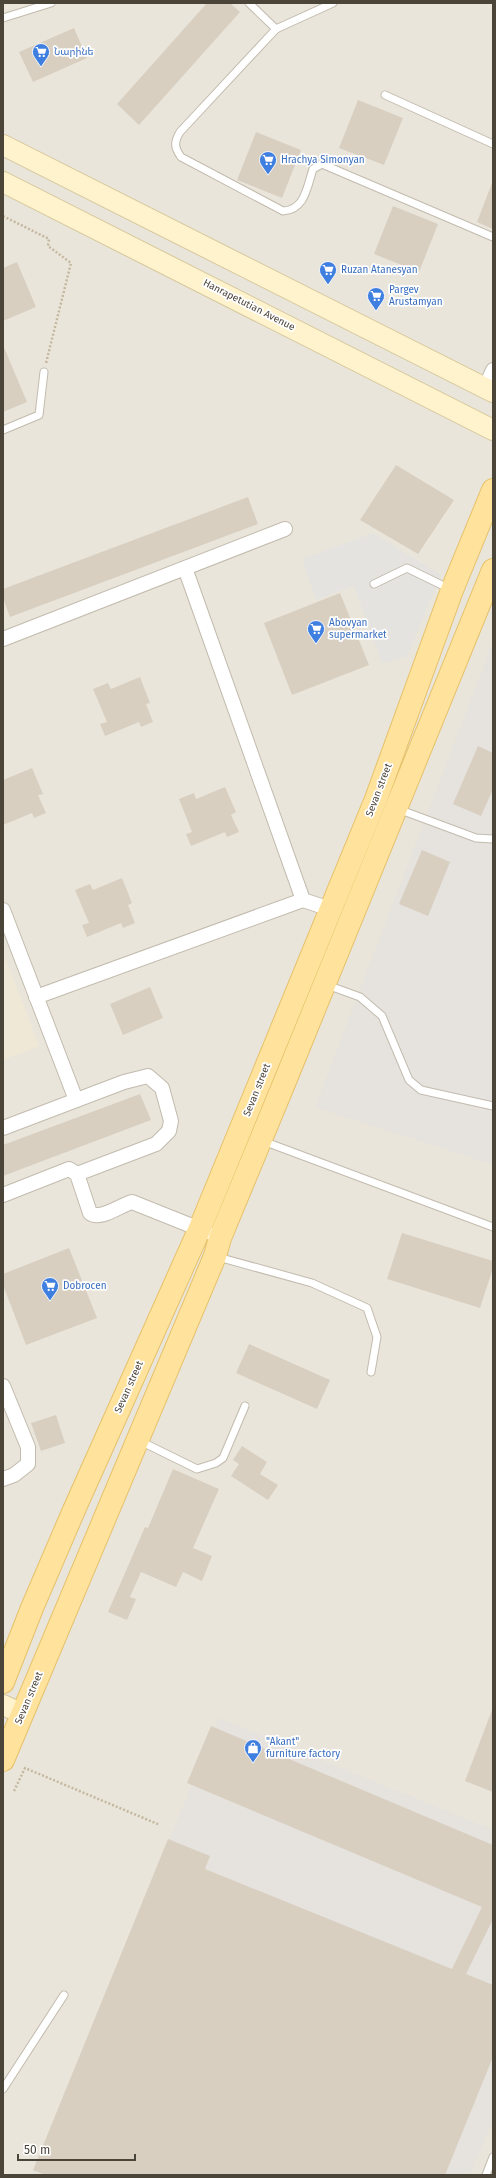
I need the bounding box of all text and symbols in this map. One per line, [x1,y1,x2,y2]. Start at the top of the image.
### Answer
supermarket icon: Նարինե [31,42,51,67]
place label: Նարինե [54,46,93,58]
supermarket icon: Hrachya Simonyan [258,150,278,175]
place label: Hrachya Simonyan [281,154,365,166]
supermarket icon: Ruzan Atanesyan [318,260,338,285]
place label: Ruzan Atanesyan [341,264,418,276]
street label: Hanrapetutian Avenue [201,277,297,333]
place label: Pargev Arustamyan [389,284,443,308]
supermarket icon: Pargev Arustamyan [366,286,386,311]
place label: Abovyan supermarket [329,617,387,641]
supermarket icon: Abovyan supermarket [306,619,326,644]
street label: Sevan street [363,761,395,818]
street label: Sevan street [241,1061,273,1118]
supermarket icon: Dobrocen [40,1276,60,1301]
place label: Dobrocen [63,1280,107,1292]
street label: Sevan street [112,1359,146,1415]
street label: Sevan street [13,1670,46,1726]
place label: "Akant" furniture factory [266,1736,340,1760]
shop icon: "Akant" furniture factory [243,1738,263,1763]
scale bar [18,2136,135,2162]
text: 50 m [24,2143,50,2157]

